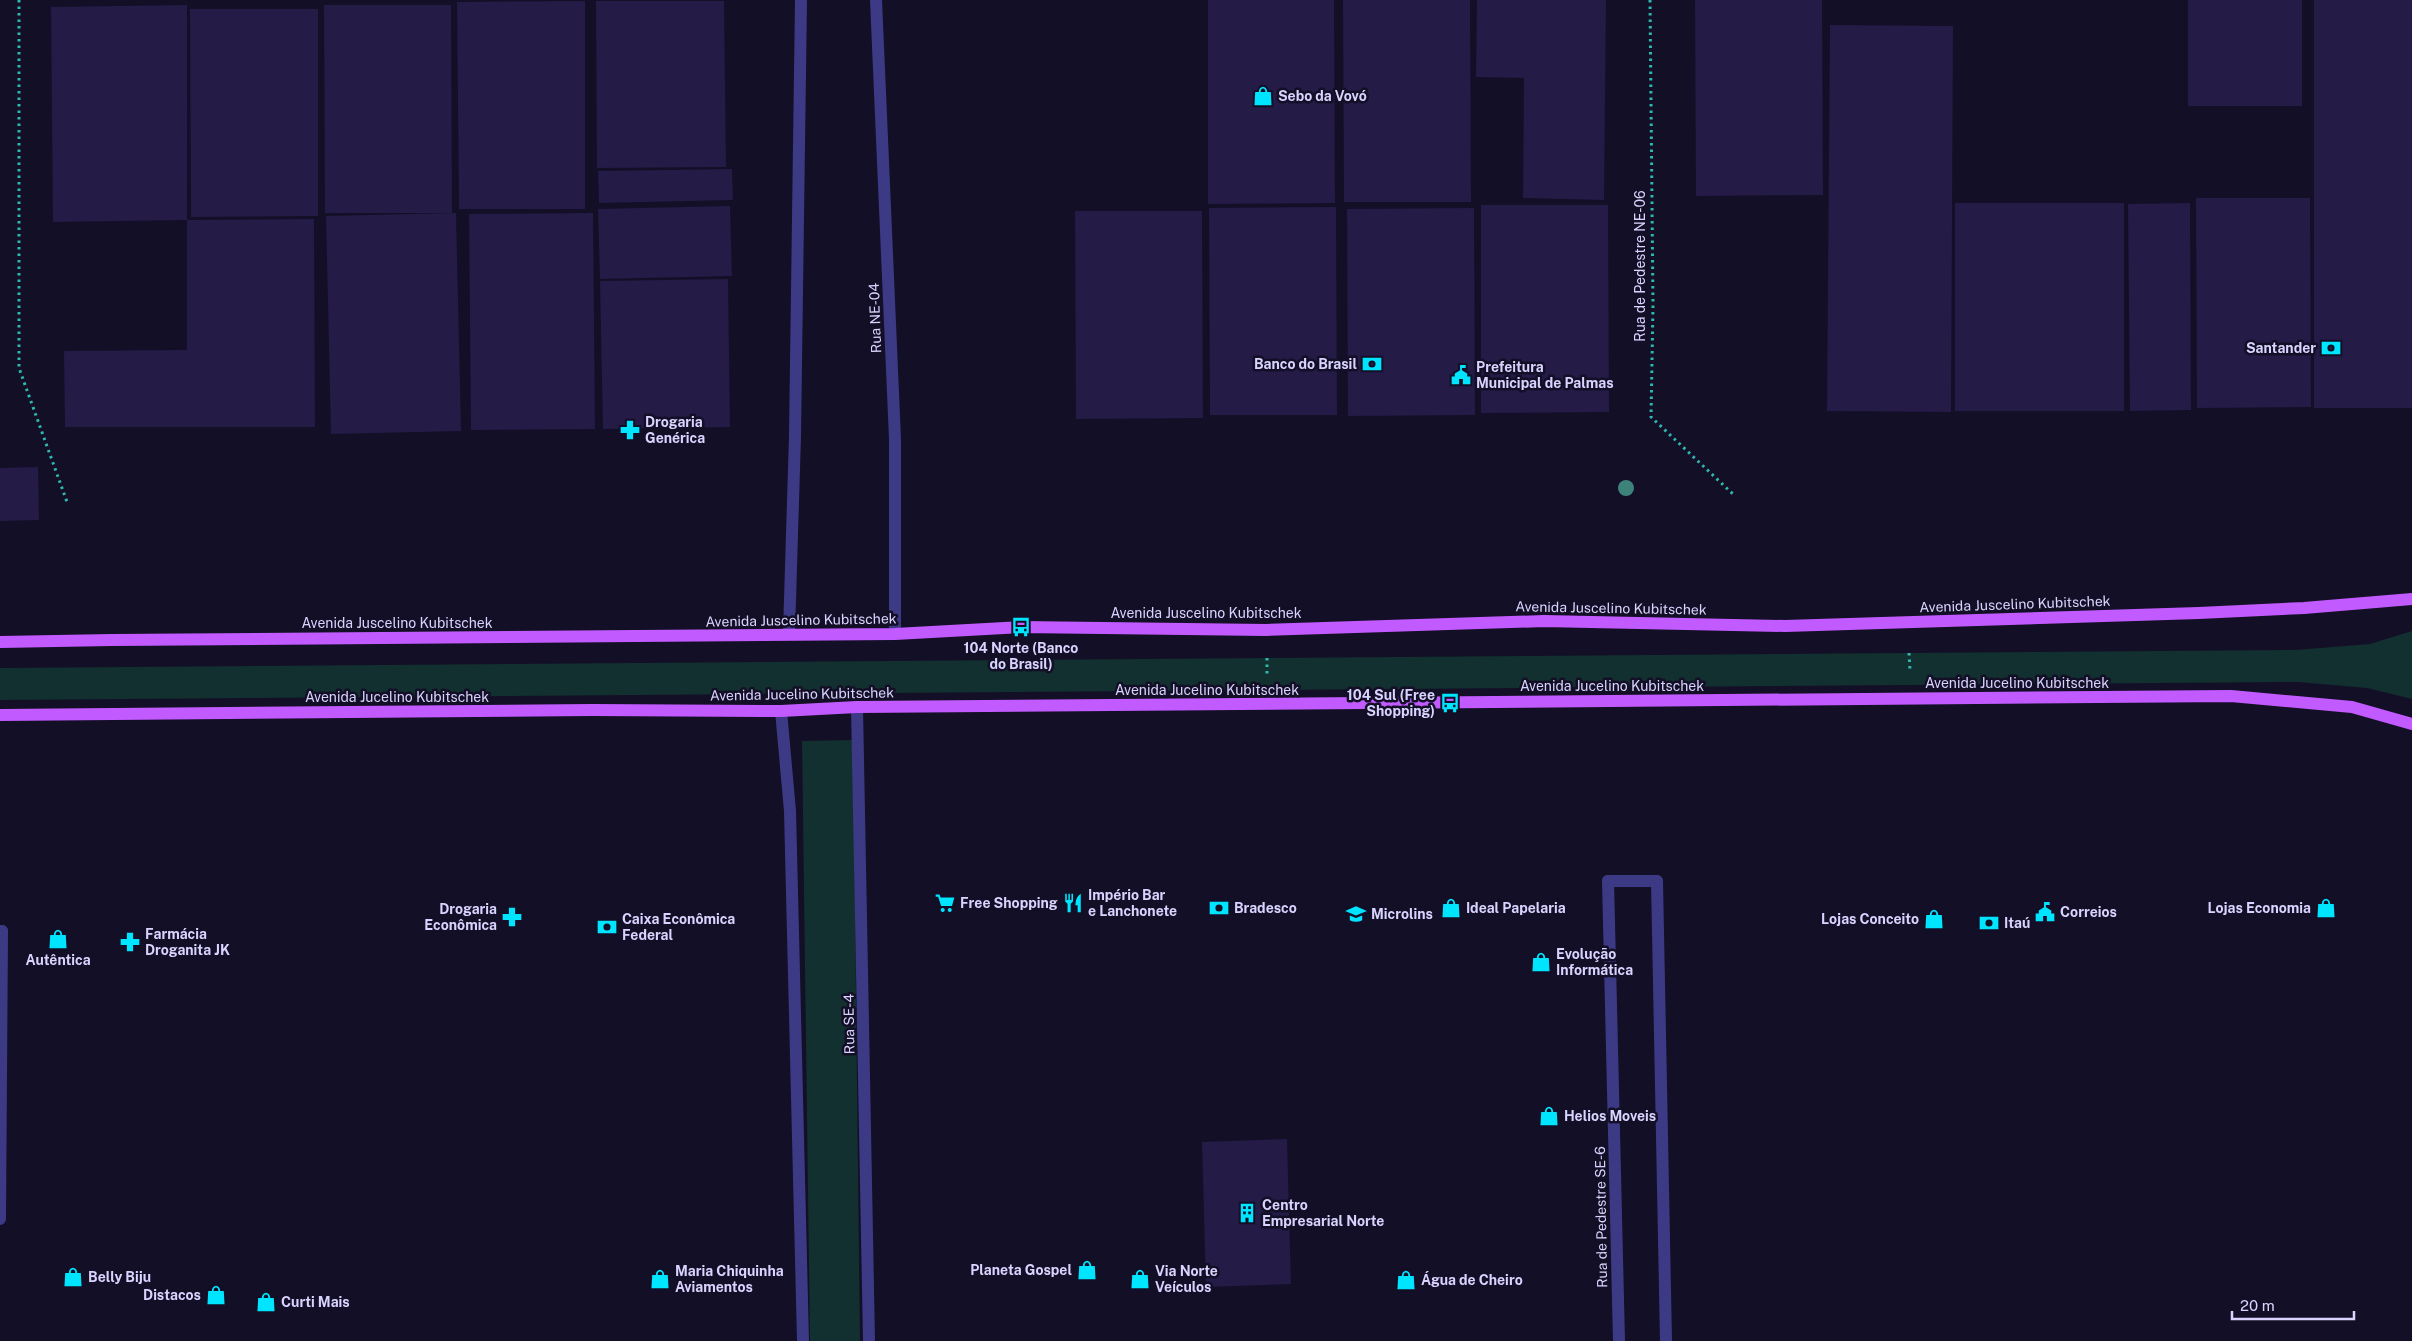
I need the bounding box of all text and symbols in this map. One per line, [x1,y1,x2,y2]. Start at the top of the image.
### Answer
shop icon: Sebo da Vovó [1252,85,1274,107]
place label: Sebo da Vovó [1278,88,1367,104]
street label: Rua de Pedestre NE-06 [1632,190,1648,342]
street label: Rua NE-04 [866,282,884,353]
bank icon: Santander [2320,337,2342,359]
place label: Santander [2246,340,2316,356]
bank icon: Banco do Brasil [1361,353,1383,375]
place label: Banco do Brasil [1254,356,1357,372]
place label: Prefeitura Municipal de Palmas [1476,359,1614,391]
public building icon: Prefeitura Municipal de Palmas [1450,364,1472,386]
place label: Drogaria Genérica [645,414,705,446]
pharmacy icon: Drogaria Genérica [619,419,641,441]
street label: Avenida Juscelino Kubitschek [1919,593,2111,615]
street label: Avenida Juscelino Kubitschek [1515,598,1707,618]
street label: Avenida Juscelino Kubitschek [1110,605,1302,621]
street label: Avenida Juscelino Kubitschek [705,610,897,630]
street label: Avenida Juscelino Kubitschek [301,615,493,631]
bus stop icon: 104 Norte (Banco do Brasil) [1010,616,1032,638]
place label: 104 Norte (Banco do Brasil) [964,640,1078,672]
street label: Avenida Jucelino Kubitschek [1925,675,2109,691]
street label: Avenida Jucelino Kubitschek [1520,678,1704,694]
street label: Avenida Jucelino Kubitschek [1115,682,1299,698]
street label: Avenida Jucelino Kubitschek [710,684,894,704]
place label: 104 Sul (Free Shopping) [1347,687,1435,719]
street label: Avenida Jucelino Kubitschek [305,689,489,705]
bus stop icon: 104 Sul (Free Shopping) [1439,692,1461,714]
place label: Império Bar e Lanchonete [1088,887,1177,919]
supermarket icon: Free Shopping [934,892,956,914]
restaurant icon: Império Bar e Lanchonete [1062,892,1084,914]
place label: Free Shopping [960,895,1058,911]
bank icon: Bradesco [1208,897,1230,919]
shop icon: Ideal Papelaria [1440,897,1462,919]
shop icon: Lojas Economia [2315,897,2337,919]
place label: Bradesco [1234,900,1297,916]
place label: Ideal Papelaria [1466,900,1566,916]
place label: Lojas Economia [2208,900,2311,916]
place label: Drogaria Econômica [424,901,497,933]
public building icon: Correios [2034,901,2056,923]
school or university icon: Microlins [1345,903,1367,925]
place label: Correios [2060,904,2117,920]
pharmacy icon: Drogaria Econômica [501,906,523,928]
place label: Microlins [1371,906,1433,922]
shop icon: Lojas Conceito [1923,908,1945,930]
place label: Caixa Econômica Federal [622,911,735,943]
place label: Lojas Conceito [1821,911,1919,927]
bank icon: Itaú [1978,912,2000,934]
place label: Itaú [2004,915,2030,931]
bank icon: Caixa Econômica Federal [596,916,618,938]
place label: Farmácia Droganita JK [145,926,230,958]
shop icon: Autêntica [47,928,69,950]
pharmacy icon: Farmácia Droganita JK [119,931,141,953]
place label: Evolução Informática [1556,946,1633,978]
shop icon: Evolução Informática [1530,951,1552,973]
place label: Autêntica [25,952,91,968]
street label: Rua SE-4 [840,993,858,1054]
shop icon: Helios Moveis [1538,1105,1560,1127]
place label: Helios Moveis [1564,1108,1656,1124]
street label: Rua de Pedestre SE-6 [1592,1146,1610,1288]
place label: Centro Empresarial Norte [1262,1197,1384,1229]
building icon: Centro Empresarial Norte [1236,1202,1258,1224]
shop icon: Planeta Gospel [1076,1259,1098,1281]
place label: Planeta Gospel [970,1262,1072,1278]
place label: Maria Chiquinha Aviamentos [675,1263,784,1295]
place label: Via Norte Veículos [1155,1263,1218,1295]
shop icon: Belly Biju [62,1266,84,1288]
shop icon: Maria Chiquinha Aviamentos [649,1268,671,1290]
shop icon: Via Norte Veículos [1129,1268,1151,1290]
place label: Belly Biju [88,1269,151,1285]
shop icon: Água de Cheiro [1395,1269,1417,1291]
place label: Água de Cheiro [1421,1271,1523,1288]
shop icon: Distacos [205,1284,227,1306]
place label: Distacos [143,1287,201,1303]
scale bar [2232,1288,2354,1320]
shop icon: Curti Mais [255,1291,277,1313]
place label: Curti Mais [281,1294,350,1310]
text: 20 m [2240,1297,2275,1314]

